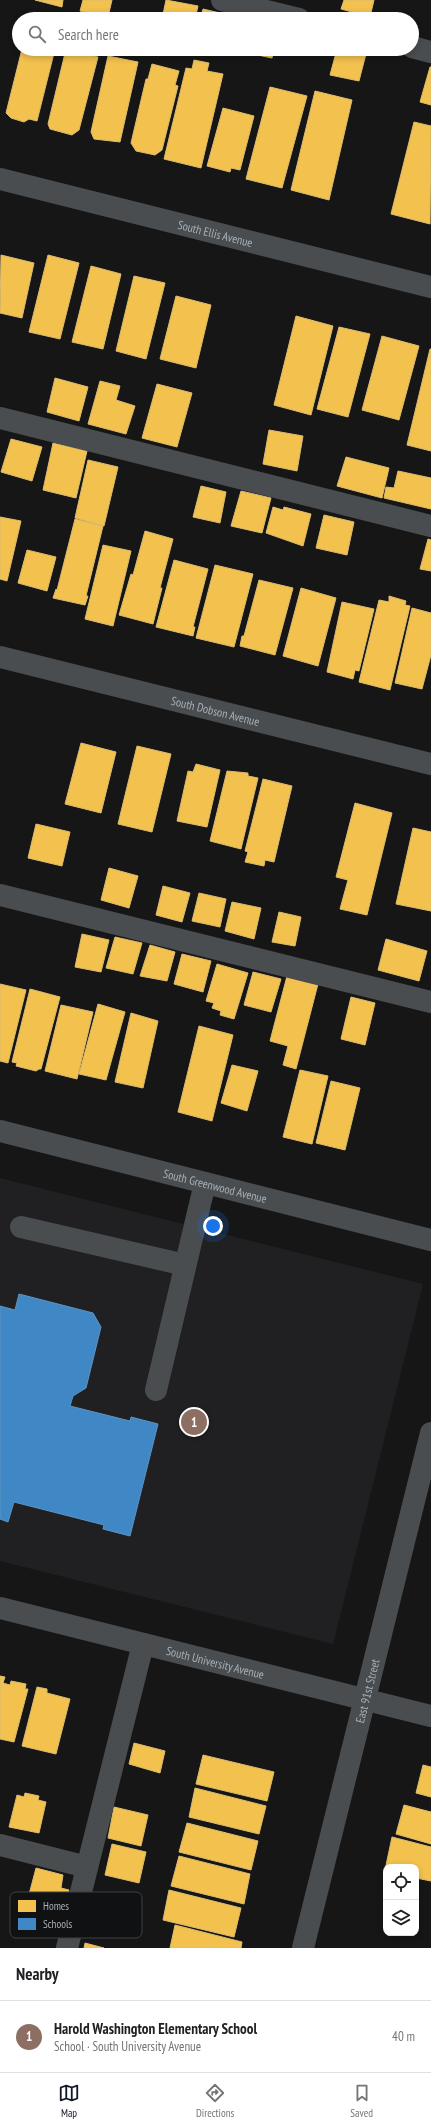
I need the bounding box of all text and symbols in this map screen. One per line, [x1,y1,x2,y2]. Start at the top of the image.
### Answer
search box [12,12,419,56]
icon: search [26,23,48,45]
text: Search here [58,25,119,44]
street label: South Ellis Avenue [176,216,254,250]
street label: South Dobson Avenue [170,692,261,729]
street label: South Greenwood Avenue [162,1165,269,1206]
your location [203,1216,223,1236]
pin: 1 [181,1407,207,1437]
street label: South University Avenue [165,1642,266,1681]
street label: East 91st Street [352,1657,382,1724]
map controls [383,1864,419,1936]
button: locate [383,1864,419,1900]
legend [10,1892,142,1938]
text: Homes [43,1899,69,1913]
button: layers [383,1900,419,1936]
text: Schools [43,1917,73,1931]
text: Nearby [16,1963,59,1985]
text: Harold Washington Elementary School [54,2019,257,2038]
text: 1 [26,2028,32,2045]
text: 40 m [392,2028,415,2045]
text: School · South University Avenue [54,2038,201,2055]
tab: Map [58,2082,80,2120]
tab: Directions [196,2082,234,2120]
tab: Saved [350,2082,373,2120]

